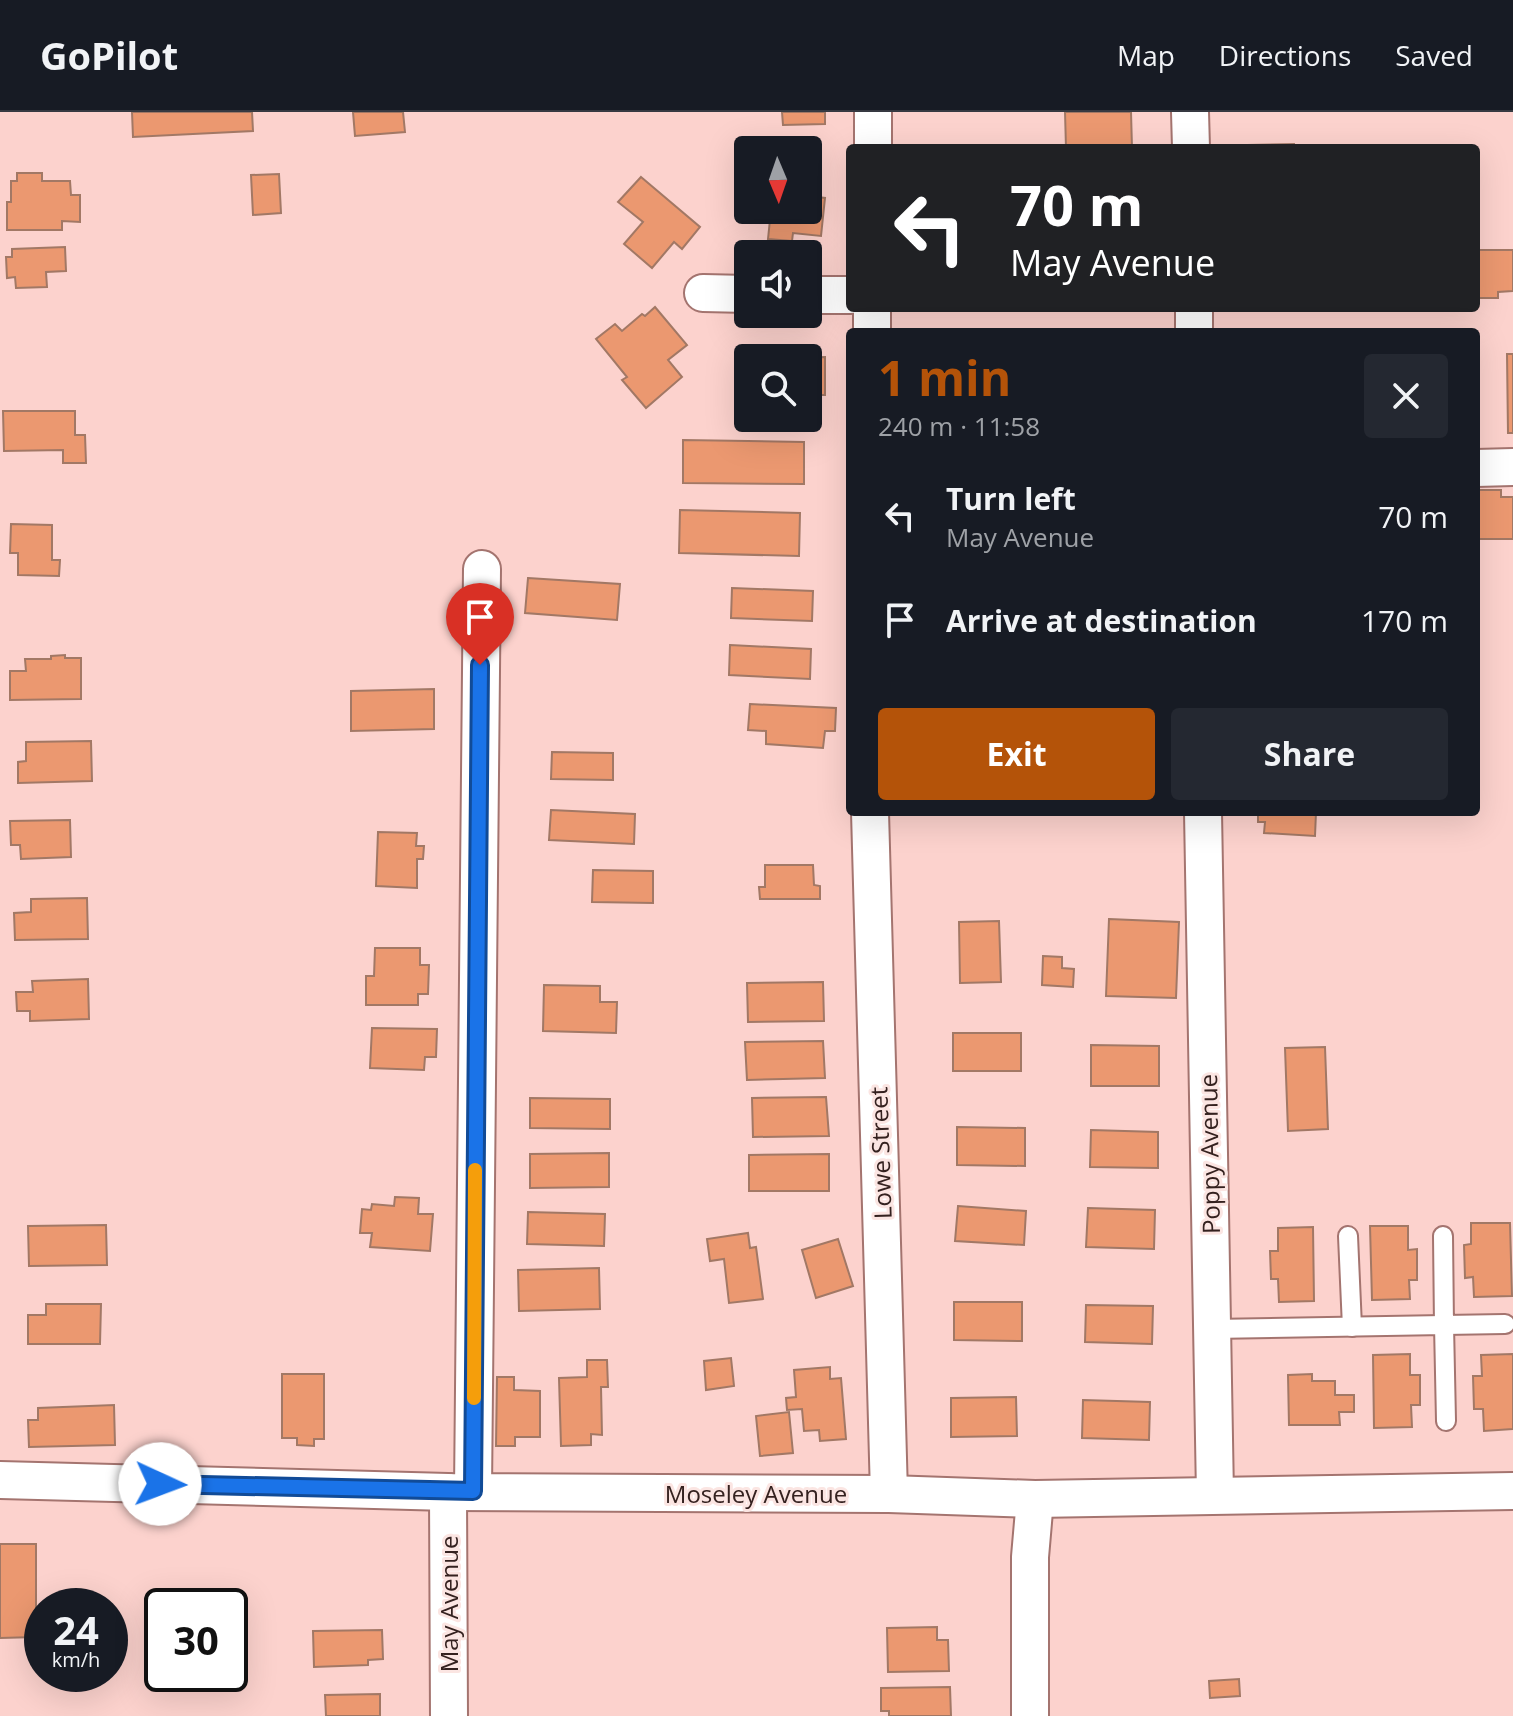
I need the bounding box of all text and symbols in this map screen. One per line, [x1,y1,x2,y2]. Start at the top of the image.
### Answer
text: GoPilot [40,29,178,81]
text: Map [1117,36,1175,74]
text: Directions [1219,36,1351,74]
text: Saved [1395,36,1473,74]
north arrow [734,136,822,224]
map controls [734,136,822,432]
text: 70 m [1010,166,1144,242]
icon: left [878,176,982,280]
text: May Avenue [1010,238,1215,287]
button: sound [734,240,822,328]
button: search [734,344,822,432]
text: 1 min [878,345,1011,410]
button: close [1364,354,1448,438]
text: 240 m · 11:58 [878,408,1040,444]
text: Turn left [946,478,1076,519]
icon: left [878,494,922,538]
text: 70 m [1378,496,1448,537]
text: May Avenue [946,519,1094,555]
pin [446,583,514,665]
icon: arrive [458,595,502,639]
icon: arrive [878,598,922,642]
text: Arrive at destination [946,600,1257,641]
text: 170 m [1361,600,1448,641]
button: Exit [878,708,1155,800]
button: Share [1171,708,1448,800]
street label: Poppy Avenue [1191,1074,1227,1234]
street label: Lowe Street [861,1086,899,1220]
position arrow [118,1442,202,1526]
street label: Moseley Avenue [665,1477,847,1510]
street label: May Avenue [432,1536,465,1672]
speed limit sign: 30 [144,1588,248,1692]
text: 24 [53,1602,99,1657]
text: km/h [52,1646,100,1673]

